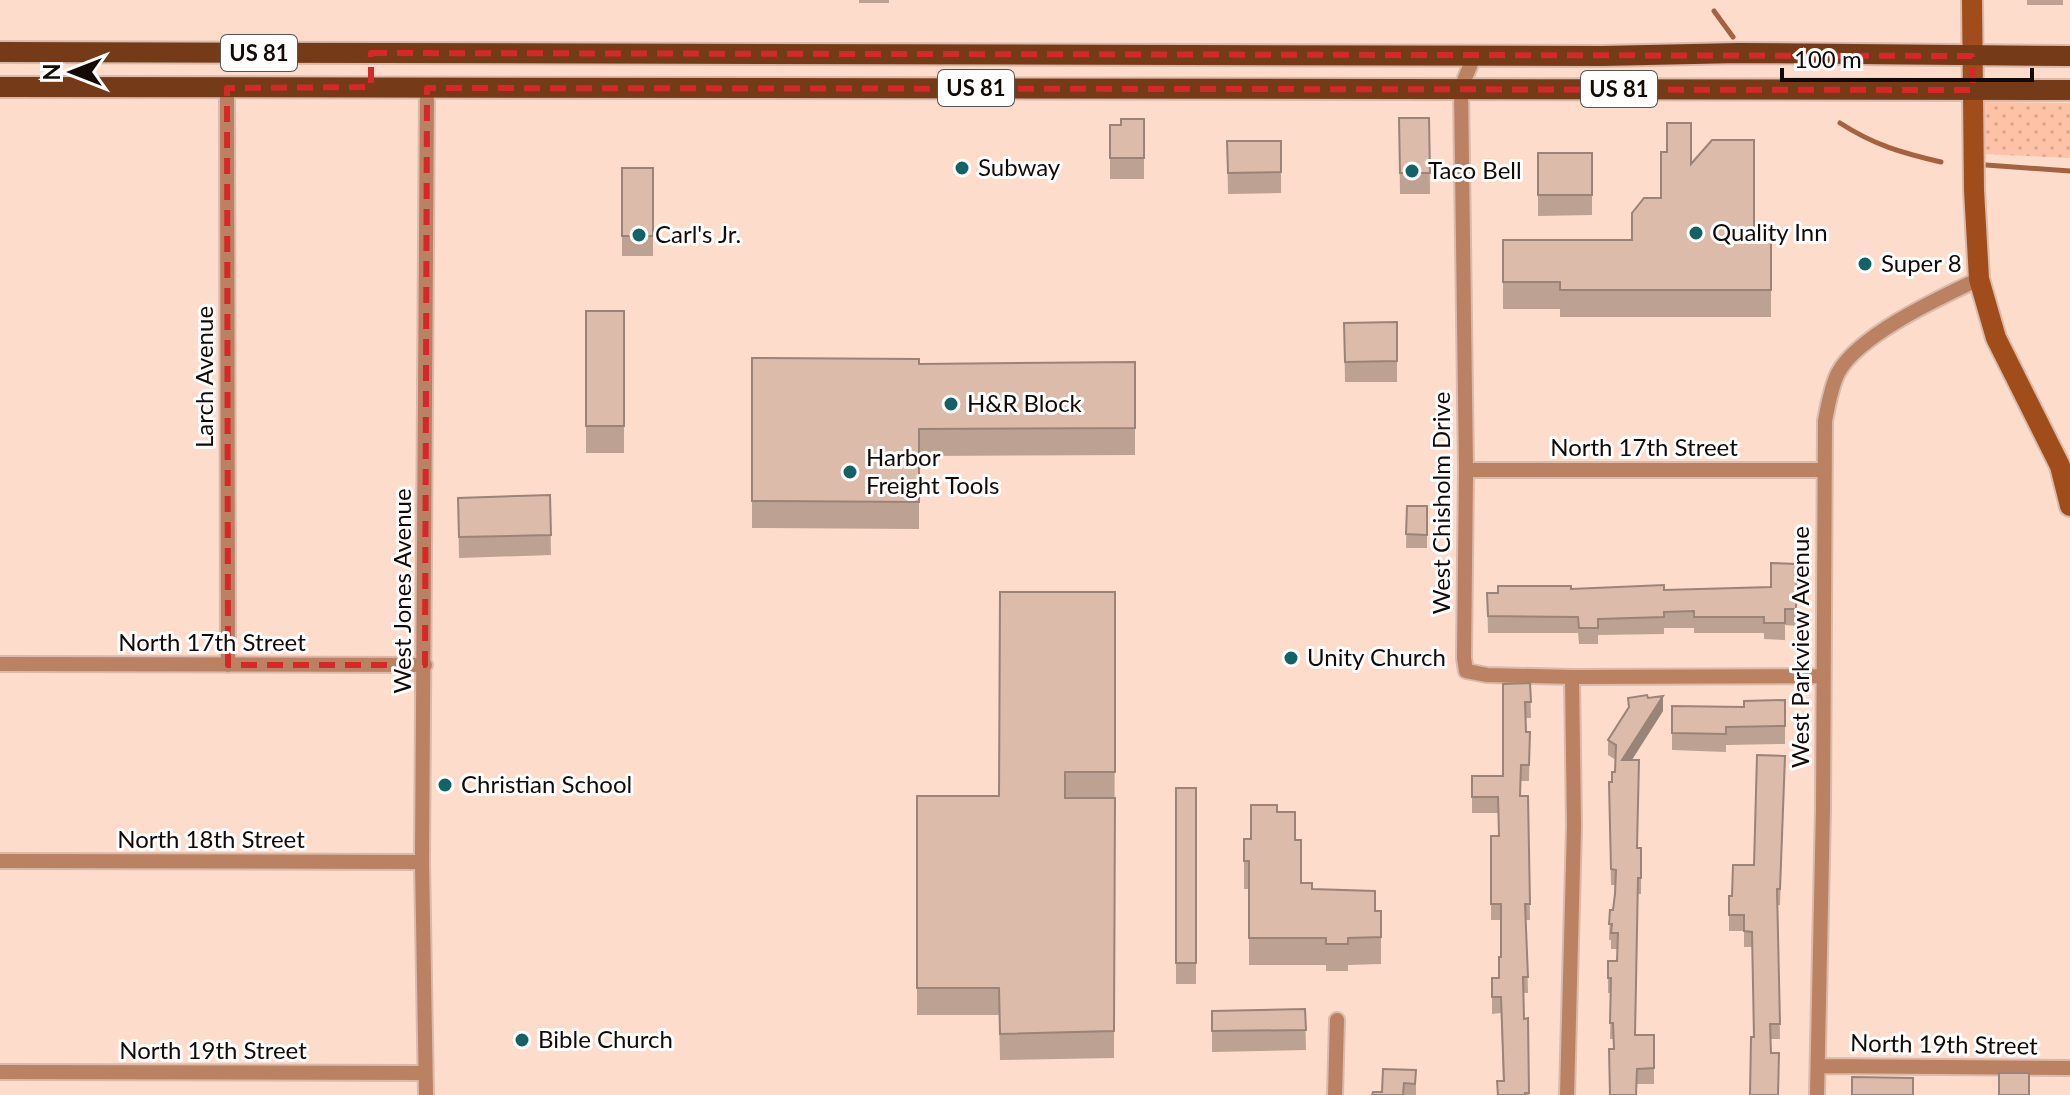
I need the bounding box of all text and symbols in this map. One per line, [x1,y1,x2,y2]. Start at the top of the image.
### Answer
north arrow [32,32,112,112]
scale bar [1782,32,2032,82]
road number: US 81 [221,35,297,71]
text: 100 m [1794,44,1862,73]
text: N [38,64,65,80]
road number: US 81 [938,70,1014,106]
road number: US 81 [1581,71,1657,107]
place label: Subway [978,152,1061,181]
place label: Taco Bell [1428,155,1522,184]
marker: Subway [953,159,971,177]
marker: Taco Bell [1403,162,1421,180]
place label: Quality Inn [1712,217,1828,246]
place label: Carl's Jr. [655,219,741,248]
marker: Quality Inn [1687,224,1705,242]
marker: Carl's Jr. [630,226,648,244]
place label: Super 8 [1881,248,1962,277]
marker: Super 8 [1856,255,1874,273]
street label: Larch Avenue [189,306,218,448]
place label: H&R Block [967,388,1083,417]
street label: West Chisholm Drive [1426,392,1455,614]
marker: H&R Block [942,395,960,413]
street label: North 17th Street [1550,432,1738,461]
place label: Harbor Freight Tools [866,442,999,499]
marker: Harbor Freight Tools [841,463,859,481]
street label: West Jones Avenue [387,488,416,694]
street label: West Parkview Avenue [1785,526,1814,768]
street label: North 17th Street [118,627,306,656]
place label: Unity Church [1307,642,1446,671]
marker: Unity Church [1282,649,1300,667]
place label: Christian School [461,769,632,798]
marker: Christian School [436,776,454,794]
street label: North 18th Street [117,824,305,853]
place label: Bible Church [538,1024,673,1053]
street label: North 19th Street [1850,1027,2038,1060]
marker: Bible Church [513,1031,531,1049]
street label: North 19th Street [119,1035,307,1064]

